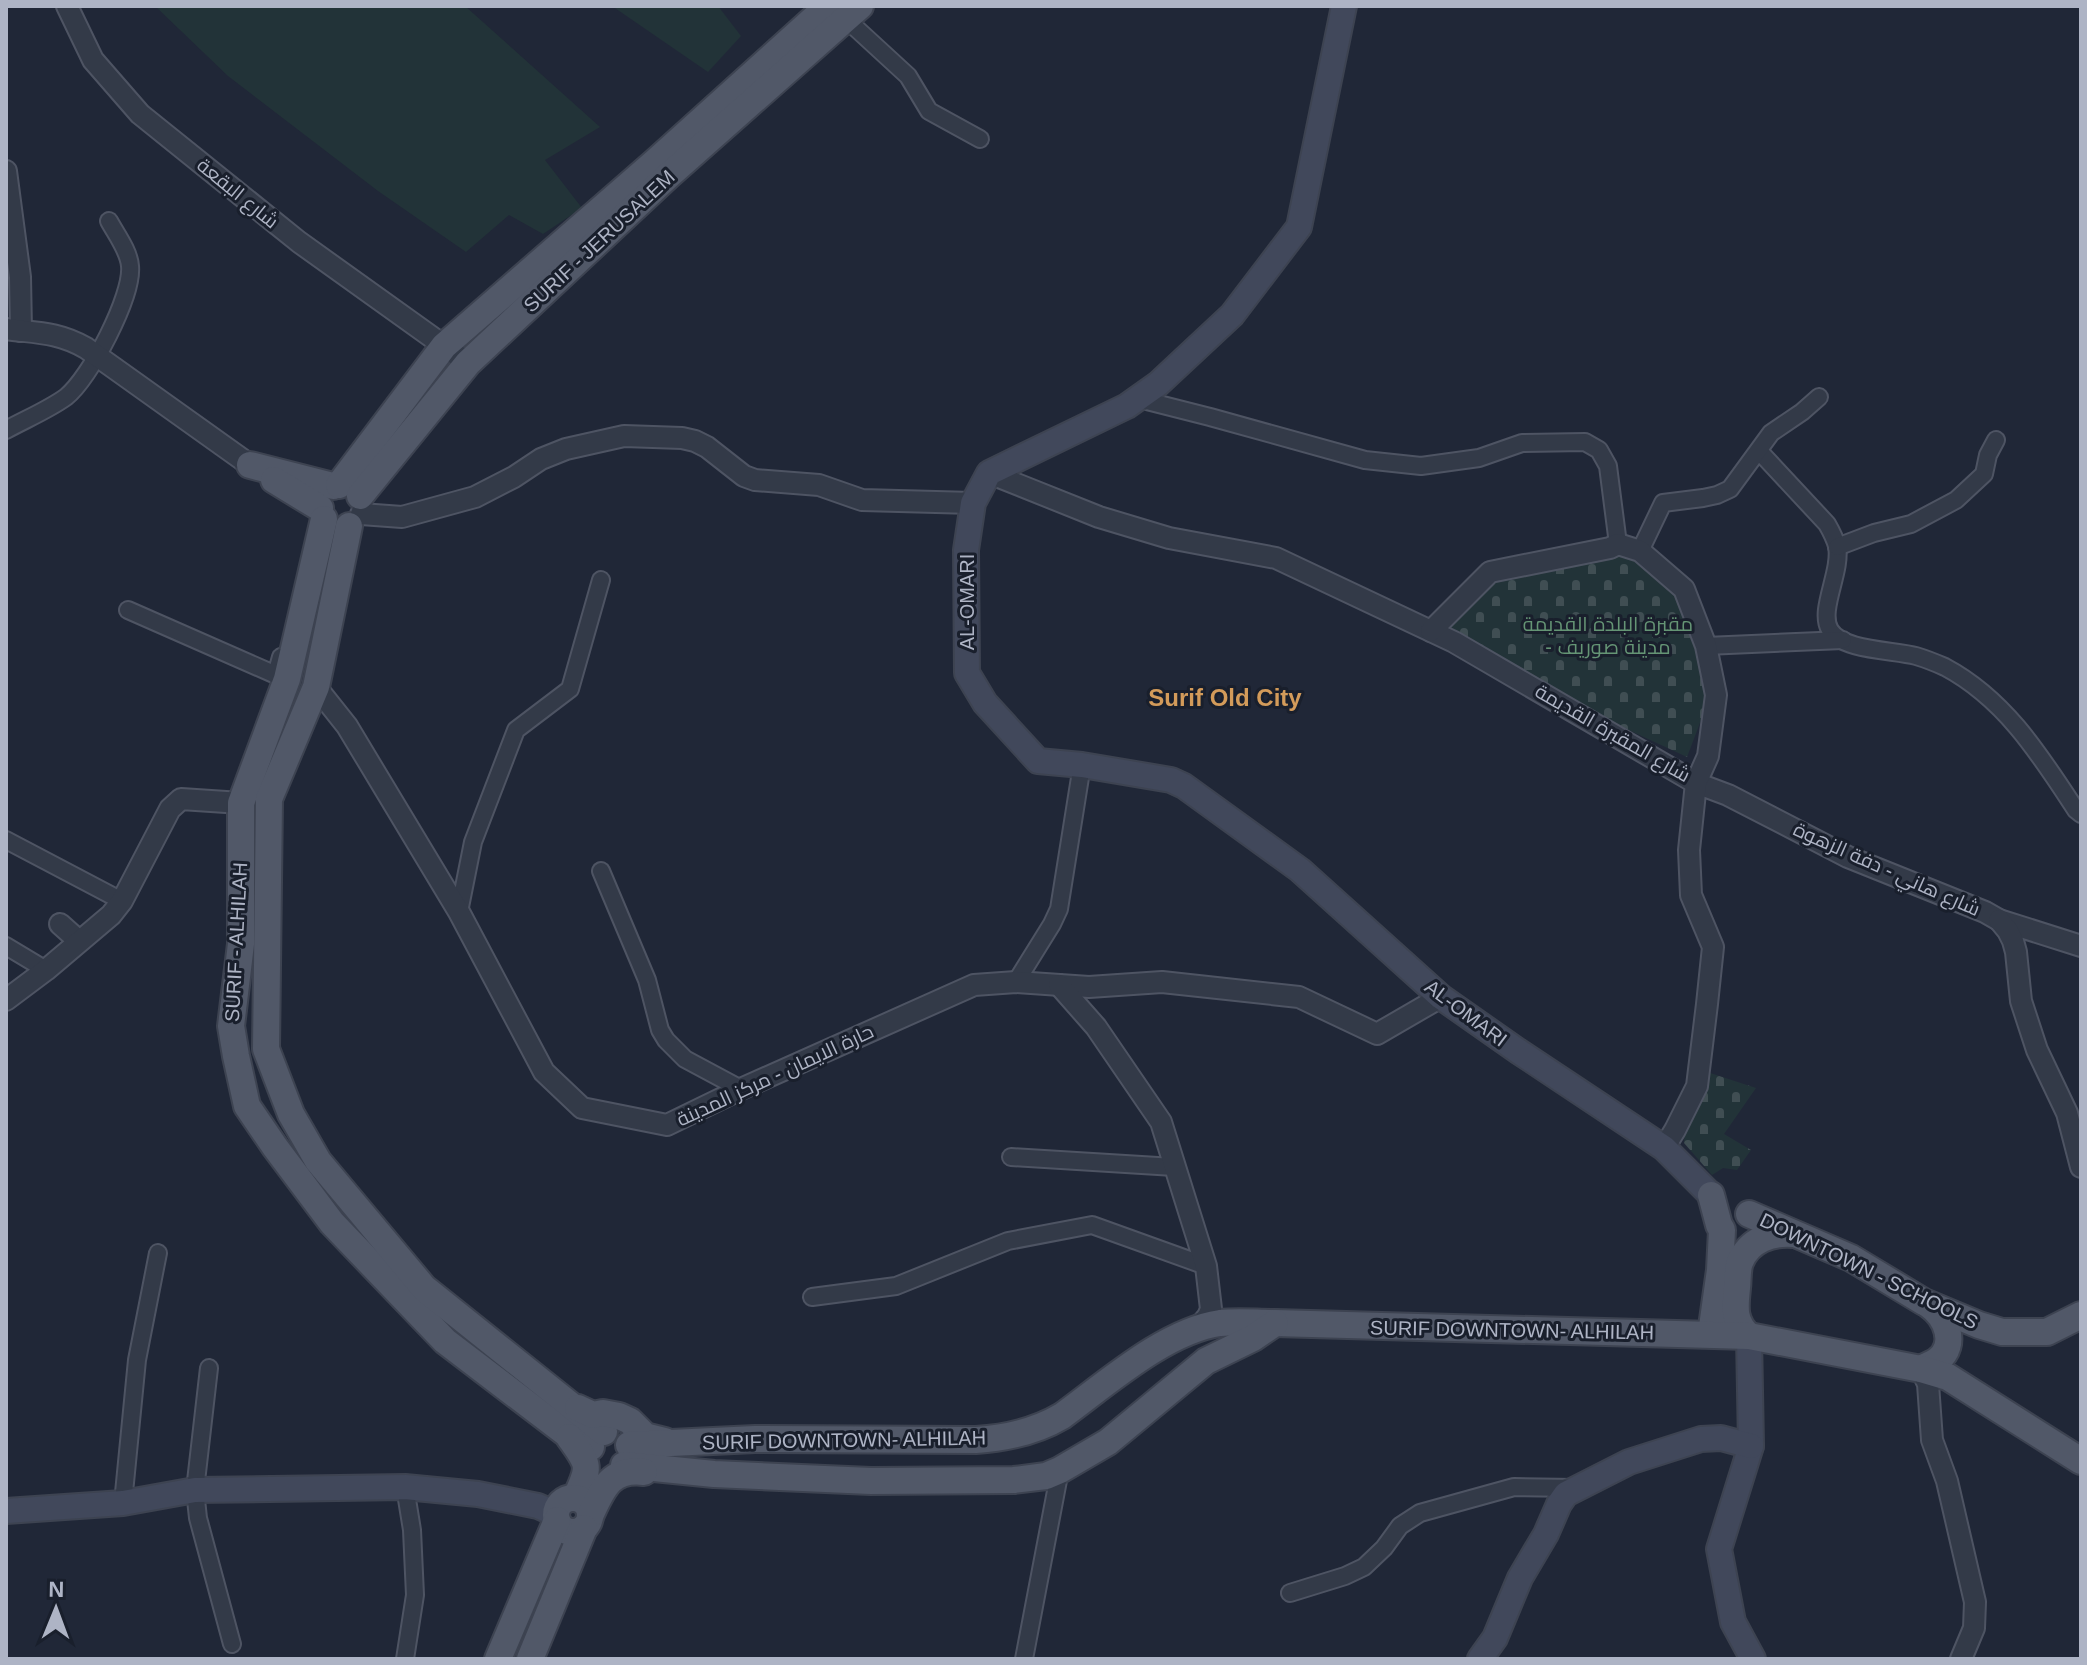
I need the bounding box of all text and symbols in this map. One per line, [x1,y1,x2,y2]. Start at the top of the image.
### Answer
street label: شارع البقعة [191,154,283,235]
street label: SURIF - JERUSALEM [519,166,679,316]
street label: AL-OMARI [956,554,978,650]
park label: مقبرة البلدة القديمة - مدينة صوريف [1523,613,1693,659]
street label: شارع المقبرة القديمة [1530,680,1694,789]
district label: Surif Old City [1148,684,1302,711]
street label: شارع هاني - دفة الزهوة [1788,818,1984,925]
street label: SURIF - ALHILAH [221,862,251,1022]
street label: AL-OMARI [1421,975,1511,1051]
street label: حارة الايمان - مركز المدينة [673,1020,878,1132]
street label: DOWNTOWN - SCHOOLS [1756,1209,1982,1333]
street label: SURIF DOWNTOWN- ALHILAH [1370,1317,1654,1343]
street label: SURIF DOWNTOWN- ALHILAH [702,1427,986,1453]
north arrow [16,1569,96,1649]
text: N [48,1577,65,1602]

